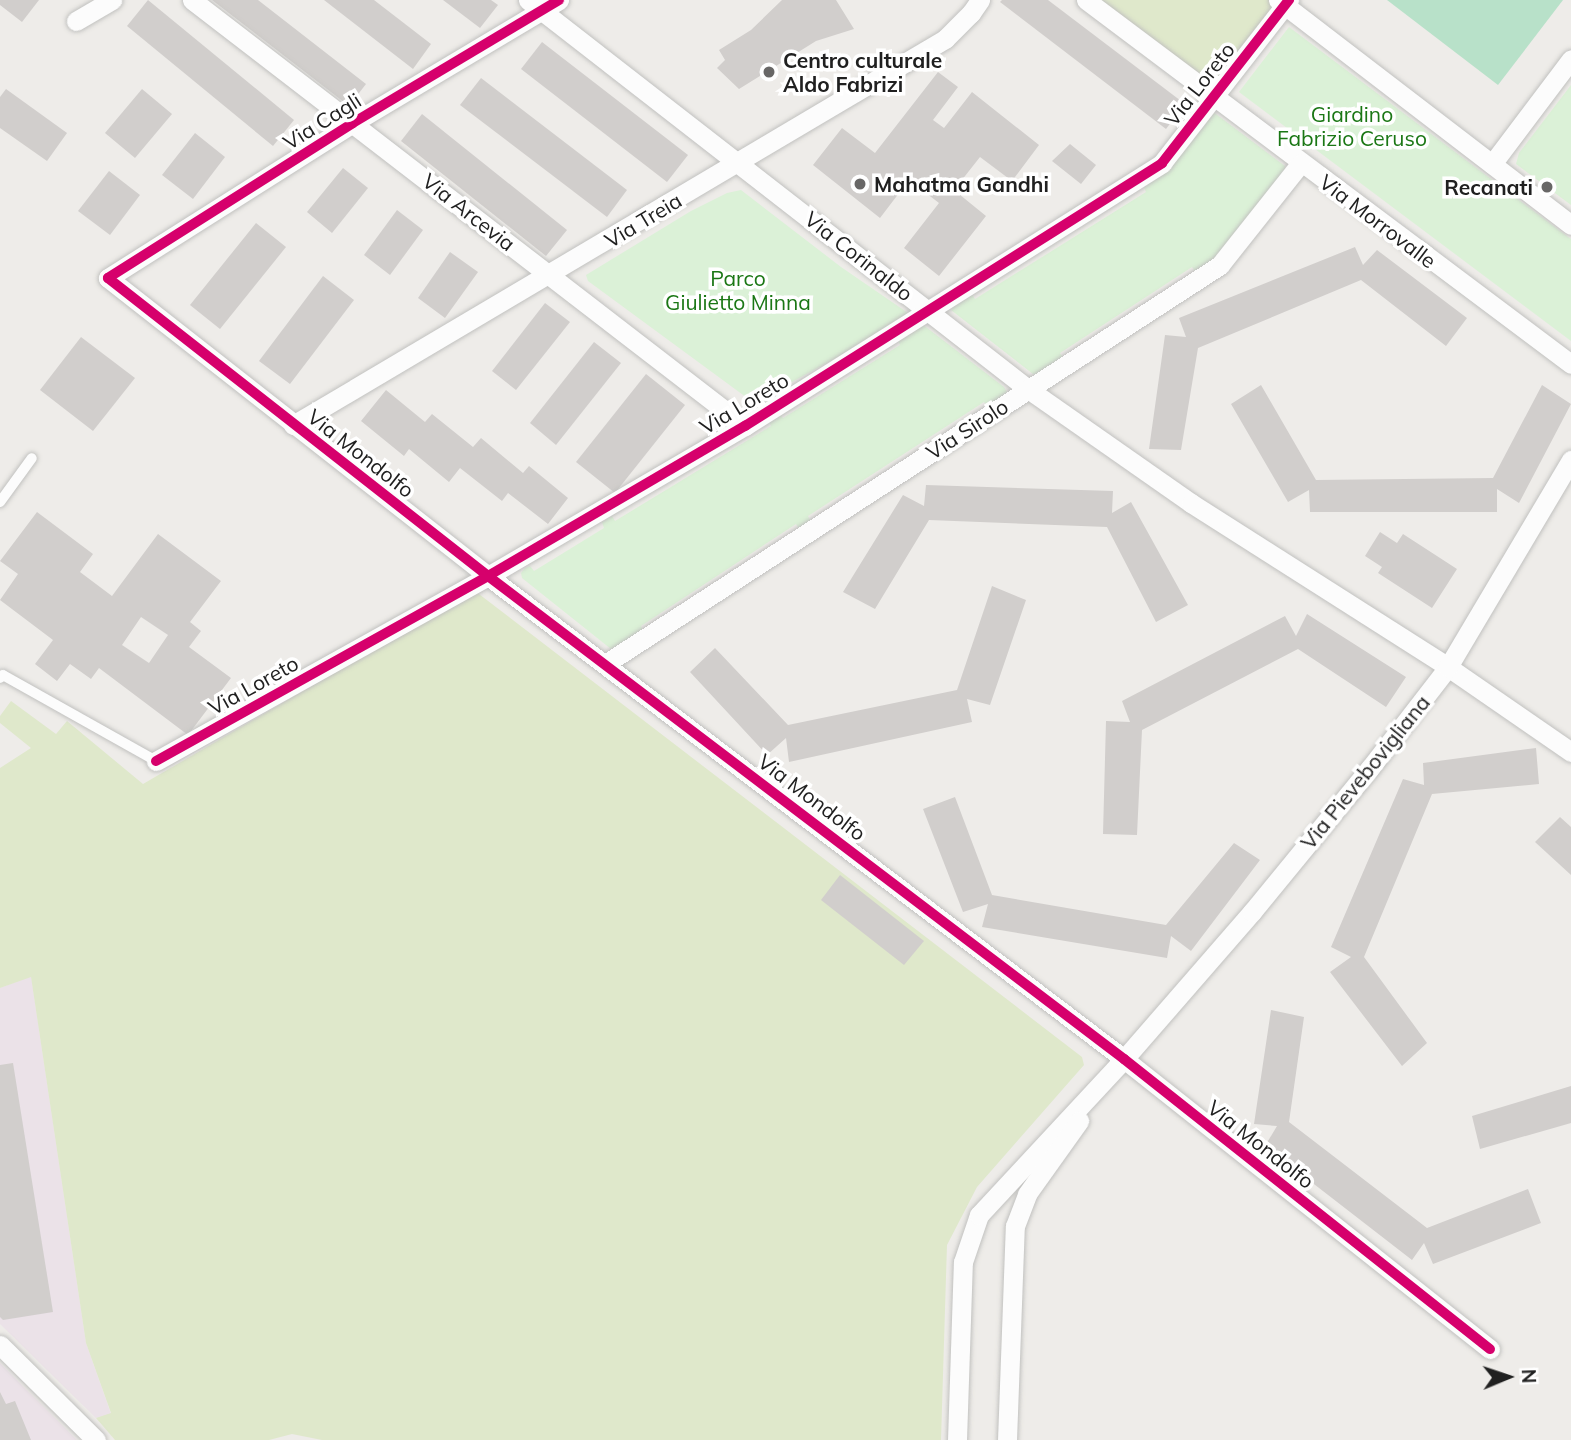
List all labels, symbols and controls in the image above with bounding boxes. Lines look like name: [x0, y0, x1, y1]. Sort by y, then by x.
street label: Via Loreto: [1159, 37, 1239, 131]
place label: Centro culturale Aldo Fabrizi: [783, 47, 942, 97]
marker: Centro culturale Aldo Fabrizi: [761, 64, 777, 80]
street label: Via Cagli: [278, 87, 366, 155]
park label: Giardino Fabrizio Ceruso: [1277, 101, 1427, 151]
street label: Via Arcevia: [418, 168, 520, 256]
street label: Via Morrovalle: [1315, 169, 1441, 273]
place label: Mahatma Gandhi: [874, 171, 1049, 197]
place label: Recanati: [1444, 174, 1533, 200]
marker: Mahatma Gandhi: [852, 176, 868, 192]
marker: Recanati: [1539, 179, 1555, 195]
street label: Via Treia: [600, 187, 686, 253]
street label: Via Corinaldo: [800, 206, 918, 306]
park label: Parco Giulietto Minna: [665, 265, 811, 315]
street label: Via Loreto: [695, 367, 793, 439]
street label: Via Sirolo: [921, 393, 1013, 465]
street label: Via Mondolfo: [303, 404, 419, 502]
street label: Via Loreto: [204, 650, 302, 720]
street label: Via Pievebovigliana: [1295, 690, 1435, 854]
street label: Via Mondolfo: [753, 748, 871, 846]
street label: Via Mondolfo: [1203, 1095, 1319, 1193]
north arrow: [1473, 1342, 1543, 1412]
text: N: [1517, 1369, 1541, 1384]

